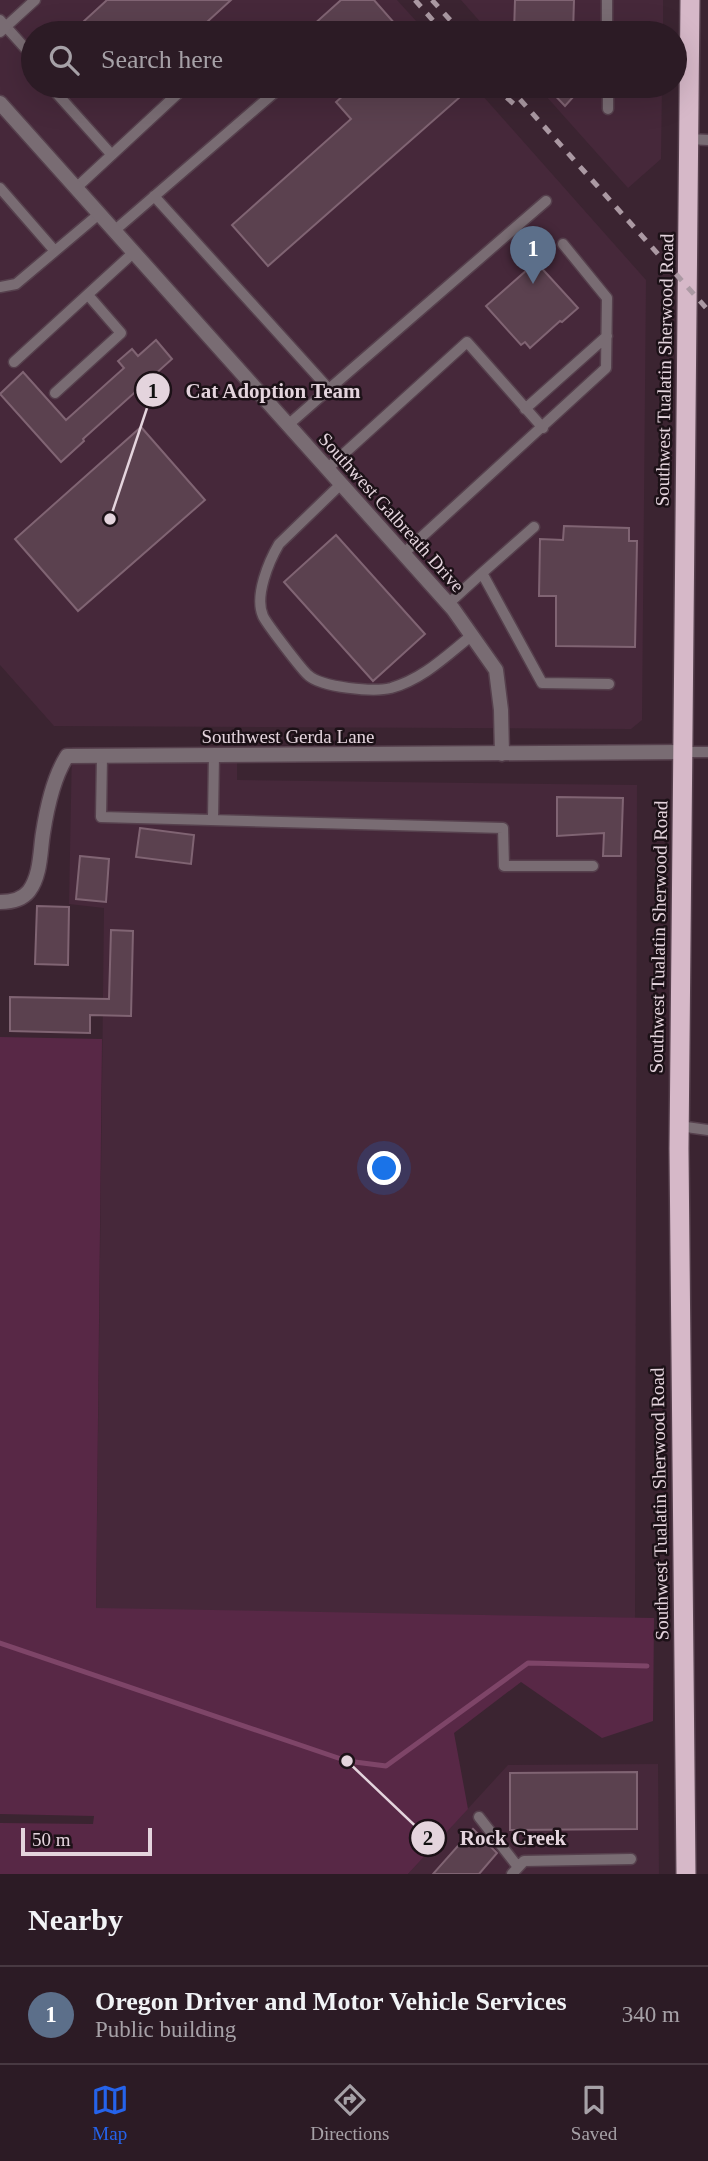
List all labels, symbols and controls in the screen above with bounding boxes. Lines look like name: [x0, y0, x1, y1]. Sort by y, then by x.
search box: [21, 21, 687, 98]
icon: search: [45, 41, 83, 79]
text: Search here: [101, 45, 223, 74]
pin: 1: [510, 226, 556, 284]
street label: Southwest Tualatin Sherwood Road: [652, 233, 677, 507]
callout: Cat Adoption Team: [135, 369, 375, 411]
text: 1: [148, 379, 158, 403]
text: Cat Adoption Team: [185, 379, 361, 403]
street label: Southwest Galbreath Drive: [315, 428, 469, 596]
street label: Southwest Gerda Lane: [201, 726, 375, 747]
street label: Southwest Tualatin Sherwood Road: [646, 800, 671, 1074]
your location: [367, 1151, 401, 1185]
street label: Southwest Tualatin Sherwood Road: [647, 1367, 672, 1641]
callout: Rock Creek: [410, 1817, 580, 1859]
scale bar: [21, 1825, 152, 1857]
text: 2: [423, 1826, 433, 1850]
text: Rock Creek: [460, 1826, 566, 1850]
text: 50 m: [32, 1829, 71, 1850]
text: Nearby: [28, 1903, 123, 1936]
text: Oregon Driver and Motor Vehicle Services: [95, 1987, 567, 2016]
text: 1: [45, 2002, 57, 2027]
text: 340 m: [622, 2002, 680, 2027]
text: Public building: [95, 2017, 236, 2042]
tab: Map: [91, 2081, 129, 2145]
tab: Directions: [310, 2081, 389, 2145]
tab: Saved: [571, 2081, 617, 2145]

